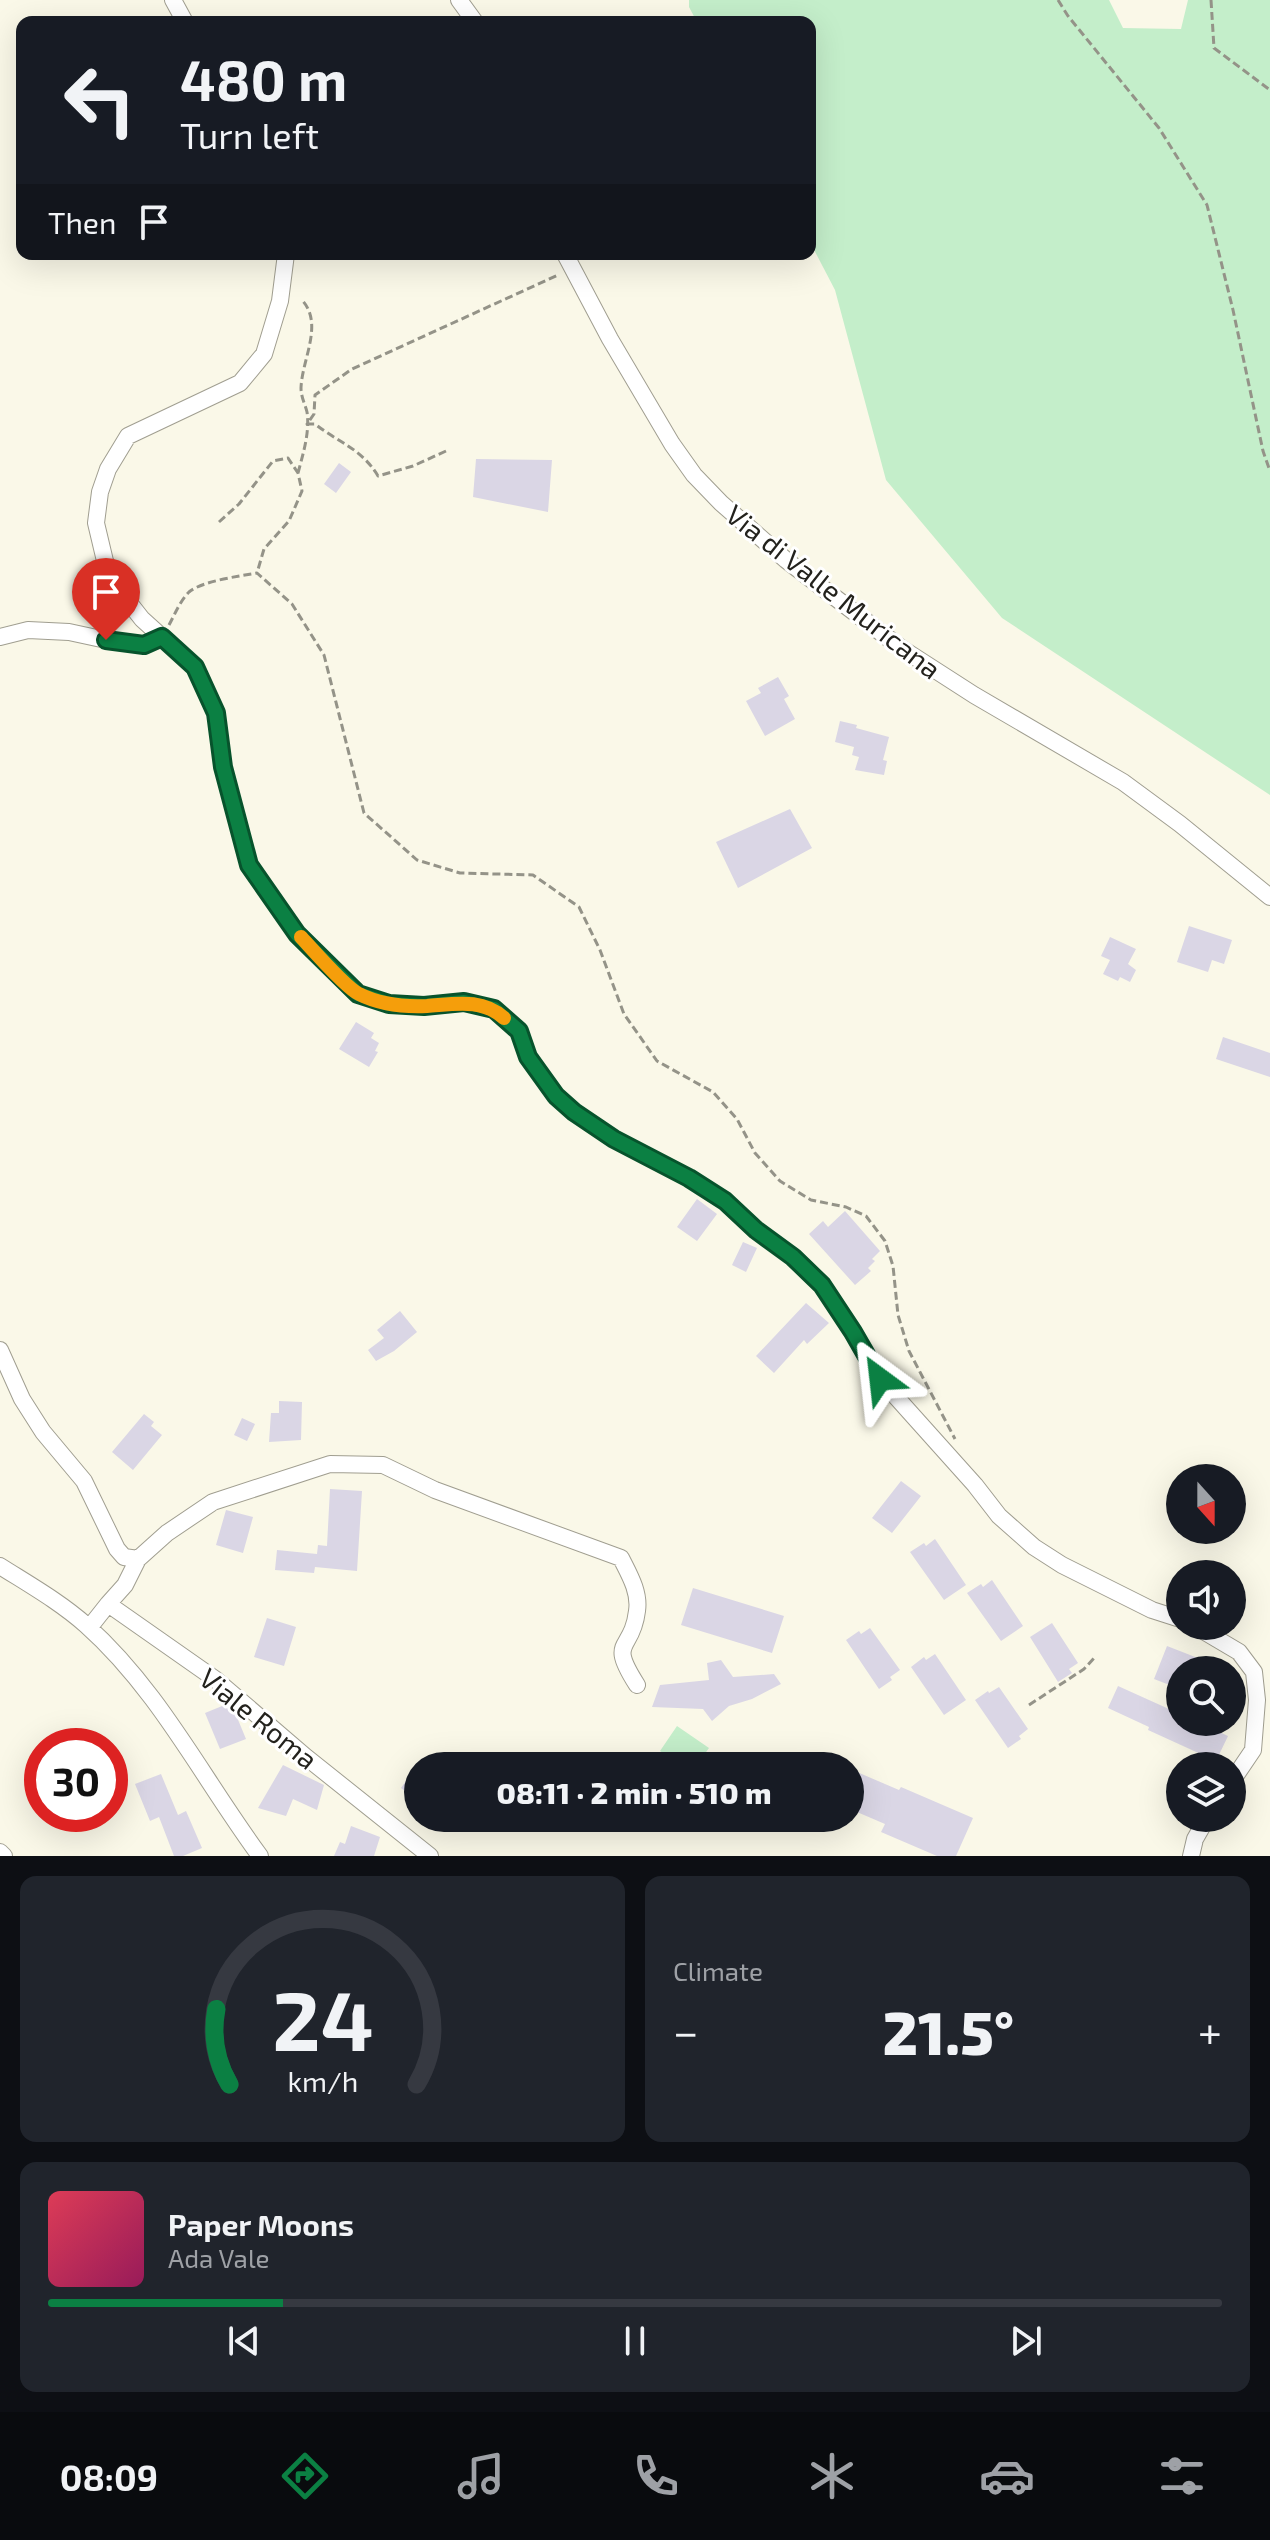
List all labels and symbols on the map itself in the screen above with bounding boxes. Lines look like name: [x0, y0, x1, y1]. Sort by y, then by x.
street label: Via di Valle Muricana: [720, 497, 948, 685]
pin: [72, 558, 140, 640]
position arrow: [838, 1337, 922, 1421]
north arrow: [1166, 1464, 1246, 1544]
street label: Viale Roma: [193, 1660, 325, 1776]
speed limit sign: 30: [24, 1728, 128, 1832]

